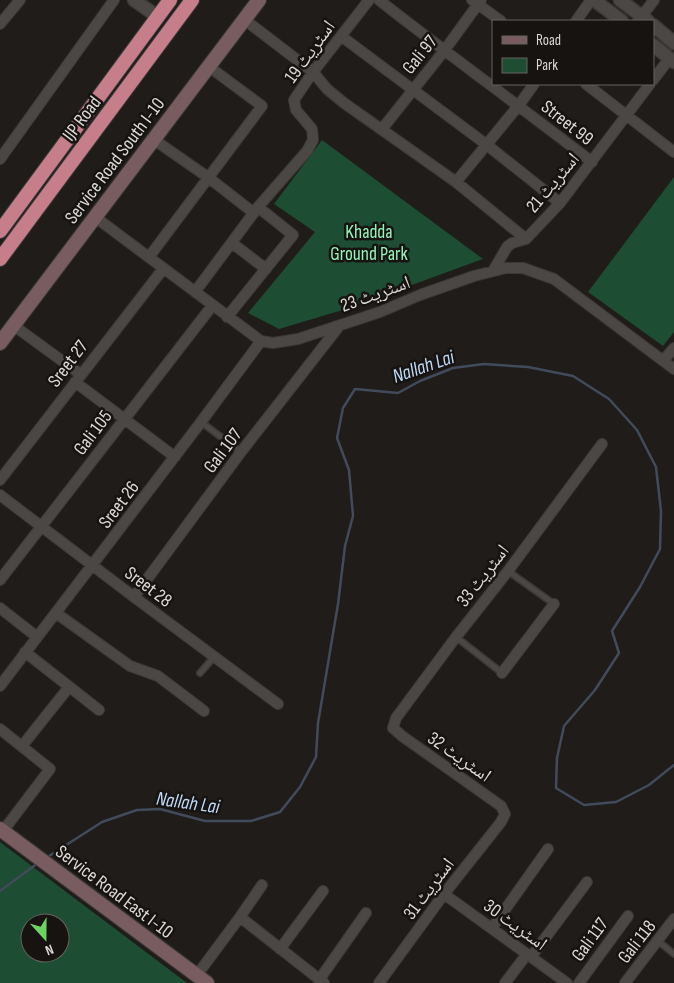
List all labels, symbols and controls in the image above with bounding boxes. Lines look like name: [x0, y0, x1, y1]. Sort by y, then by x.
street label: اسٹریٹ 19: [280, 16, 341, 88]
legend: [492, 20, 654, 85]
street label: Gali 97: [398, 31, 443, 79]
text: Road: [536, 31, 561, 50]
text: Park: [536, 56, 558, 75]
street label: IJP Road: [58, 92, 107, 146]
street label: Service Road South I-10: [60, 93, 170, 229]
street label: Street 99: [536, 96, 598, 151]
street label: اسٹریٹ 21: [521, 148, 585, 218]
park label: Khadda Ground Park: [330, 221, 408, 266]
street label: اسٹریٹ 23: [338, 271, 413, 318]
street label: Sreet 27: [43, 336, 93, 392]
water label: Nallah Lai: [389, 345, 459, 389]
street label: Gali 105: [69, 406, 117, 460]
street label: Gali 107: [199, 424, 248, 478]
street label: Sreet 26: [94, 477, 144, 533]
street label: اسٹریٹ 33: [452, 540, 515, 612]
street label: Sreet 28: [120, 562, 176, 612]
street label: اسٹریٹ 32: [423, 727, 495, 787]
water label: Nallah Lai: [155, 787, 222, 820]
street label: Service Road East I-10: [51, 840, 178, 944]
street label: اسٹریٹ 31: [399, 854, 460, 924]
street label: اسٹریٹ 30: [479, 894, 551, 956]
north arrow: [20, 913, 70, 963]
street label: Gali 117: [567, 913, 614, 966]
street label: Gali 118: [613, 916, 661, 968]
text: N: [43, 940, 56, 959]

